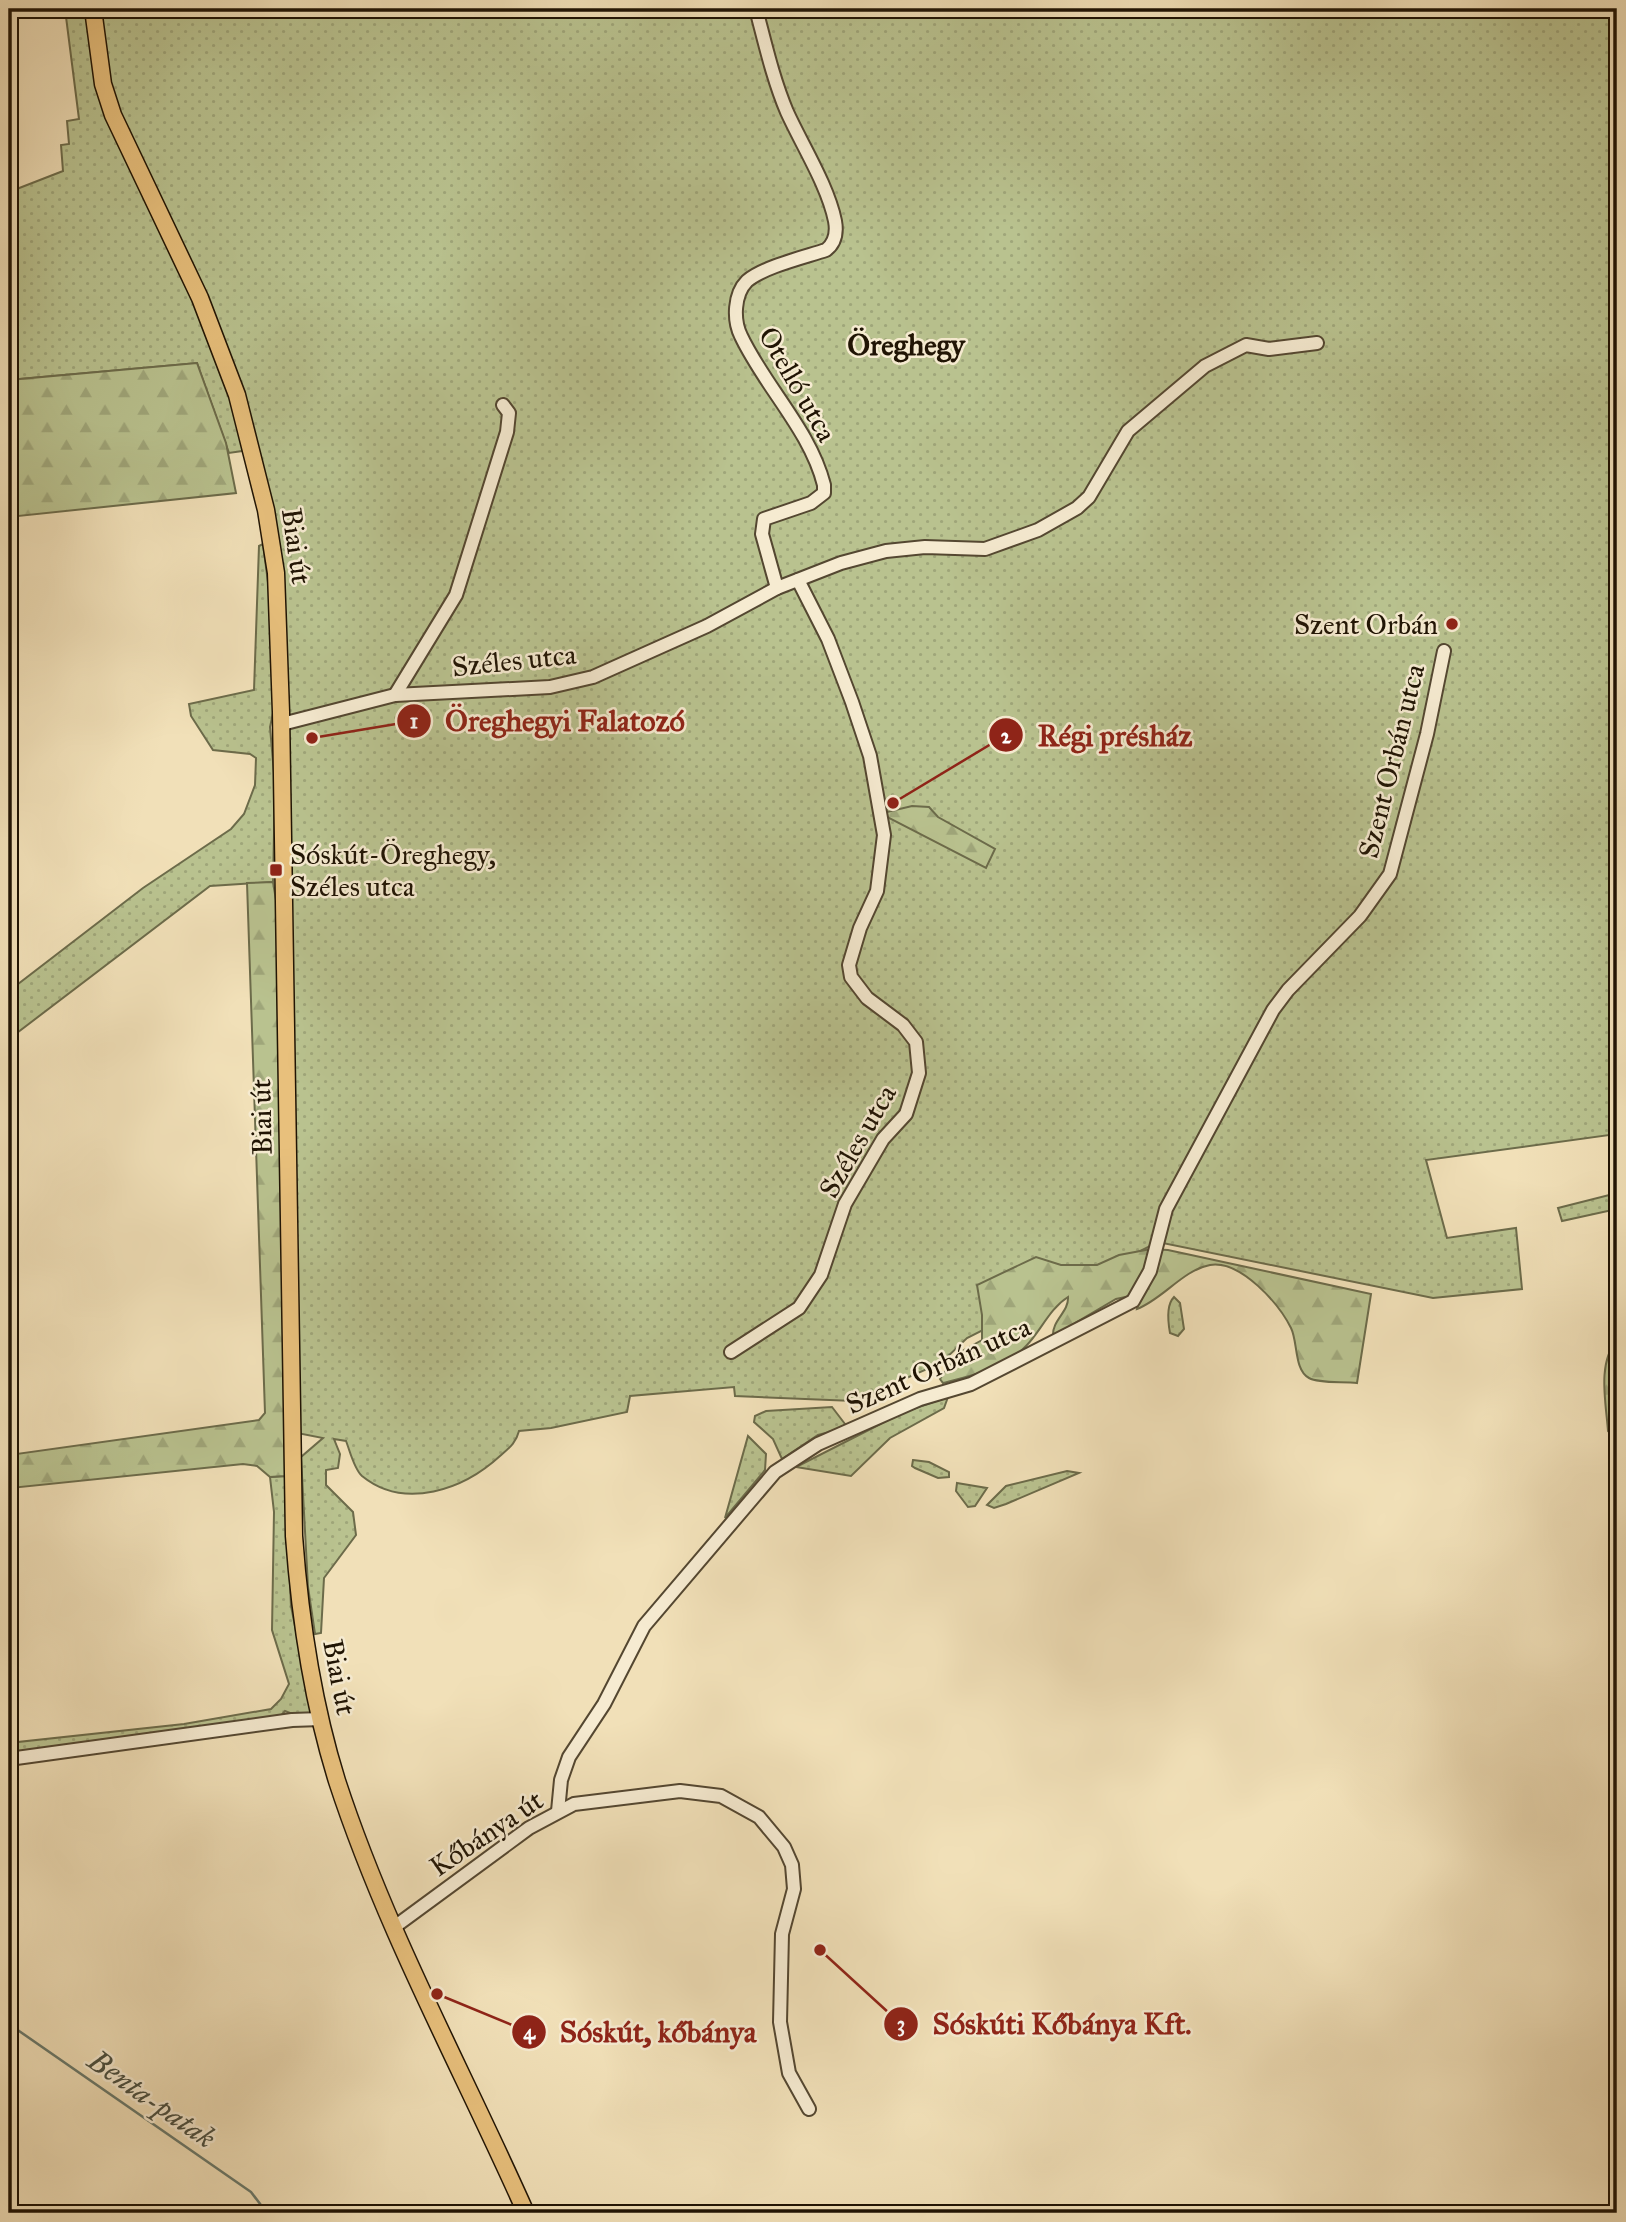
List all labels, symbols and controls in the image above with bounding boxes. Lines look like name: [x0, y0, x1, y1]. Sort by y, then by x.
street label: Otelló utca: [751, 321, 845, 448]
district label: Öreghegy: [847, 327, 966, 363]
street label: Biai út: [274, 506, 319, 586]
place label: Szent Orbán: [1294, 607, 1438, 642]
marker: Szent Orbán: [1444, 616, 1460, 632]
street label: Széles utca: [450, 637, 578, 684]
street label: Szent Orbán utca: [1350, 660, 1433, 862]
callout: Öreghegyi Falatozó: [396, 695, 699, 746]
text: Öreghegyi Falatozó: [445, 703, 685, 739]
text: 1: [410, 708, 418, 734]
callout: Régi présház: [988, 710, 1206, 761]
text: Régi présház: [1038, 718, 1192, 754]
text: 2: [1001, 723, 1012, 749]
place label: Sóskút-Öreghegy, Széles utca: [290, 837, 496, 904]
marker: Sóskút-Öreghegy, Széles utca: [268, 862, 284, 878]
street label: Biai út: [243, 1078, 280, 1156]
street label: Széles utca: [811, 1078, 904, 1204]
street label: Szent Orbán utca: [840, 1309, 1036, 1422]
street label: Biai út: [315, 1636, 364, 1718]
street label: Kőbánya út: [423, 1783, 550, 1884]
callout: Sóskúti Kőbánya Kft.: [883, 1998, 1206, 2049]
callout: Sóskút, kőbánya: [511, 2006, 771, 2057]
text: Sóskúti Kőbánya Kft.: [932, 2006, 1192, 2042]
text: 3: [897, 2011, 905, 2037]
text: Sóskút, kőbánya: [560, 2014, 758, 2050]
text: 4: [523, 2019, 536, 2045]
water label: Benta-patak: [79, 2041, 223, 2157]

